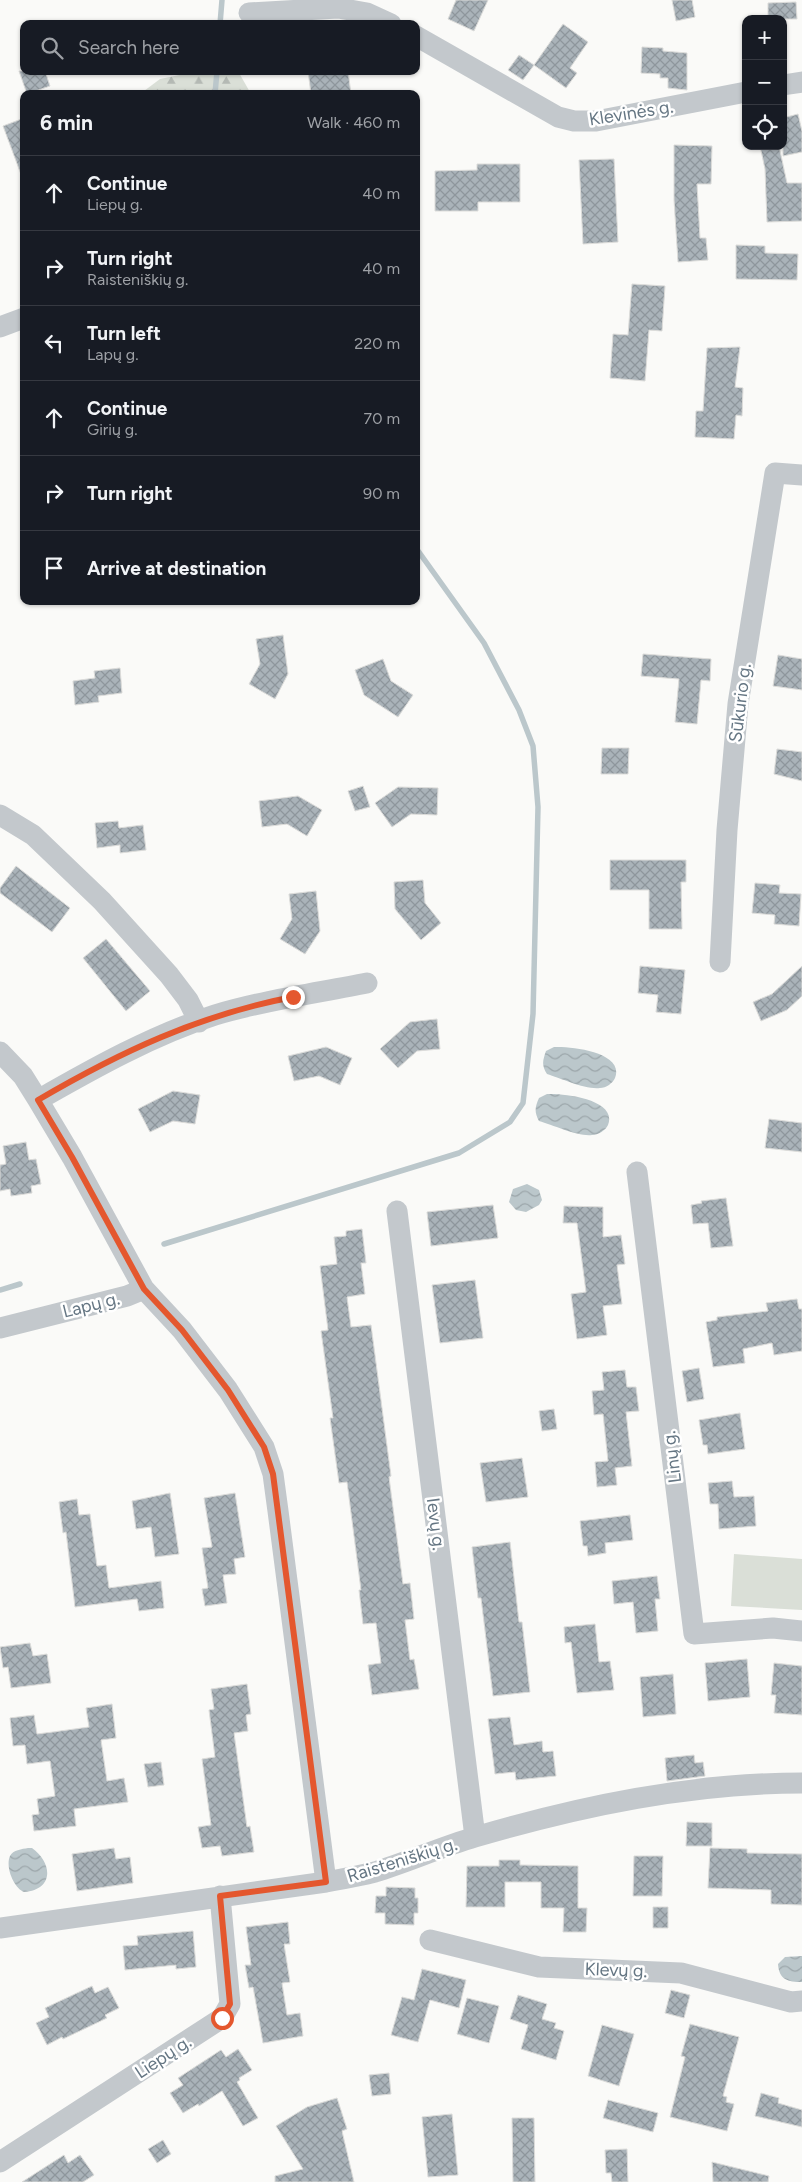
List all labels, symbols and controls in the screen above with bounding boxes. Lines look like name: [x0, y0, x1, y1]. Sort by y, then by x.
map controls: [742, 15, 787, 150]
button: +: [742, 15, 787, 60]
search box: [20, 20, 420, 75]
icon: search: [38, 34, 66, 62]
text: Search here: [78, 36, 180, 59]
button: −: [742, 60, 787, 105]
street label: Klevinės g.: [587, 95, 675, 131]
button: locate: [742, 105, 787, 150]
text: 6 min: [40, 110, 93, 135]
text: Walk · 460 m: [307, 113, 400, 132]
text: Continue: [87, 172, 167, 195]
icon: ahead: [40, 179, 68, 207]
text: 40 m: [362, 184, 400, 203]
text: Liepų g.: [87, 195, 143, 214]
text: Turn right: [87, 247, 173, 270]
icon: right: [40, 254, 68, 282]
text: 40 m: [362, 259, 400, 278]
text: Raisteniškių g.: [87, 270, 188, 289]
text: Turn left: [87, 322, 161, 345]
icon: left: [40, 329, 68, 357]
text: 220 m: [354, 334, 400, 353]
text: Lapų g.: [87, 345, 139, 364]
text: Continue: [87, 397, 167, 420]
icon: ahead: [40, 404, 68, 432]
text: 70 m: [364, 409, 400, 428]
text: Girių g.: [87, 420, 138, 439]
icon: right: [40, 479, 68, 507]
text: Turn right: [87, 482, 173, 505]
text: 90 m: [363, 484, 400, 503]
icon: arrive: [40, 554, 68, 582]
text: Arrive at destination: [87, 557, 266, 580]
street label: Sūkurio g.: [724, 662, 756, 744]
route end: [282, 986, 305, 1009]
street label: Lapų g.: [60, 1287, 122, 1323]
street label: Linų g.: [658, 1430, 686, 1484]
street label: Ievų g.: [422, 1497, 450, 1551]
street label: Raisteniškių g.: [344, 1833, 460, 1887]
street label: Klevų g.: [584, 1958, 648, 1982]
route start: [211, 2007, 234, 2030]
street label: Liepų g.: [131, 2031, 195, 2083]

